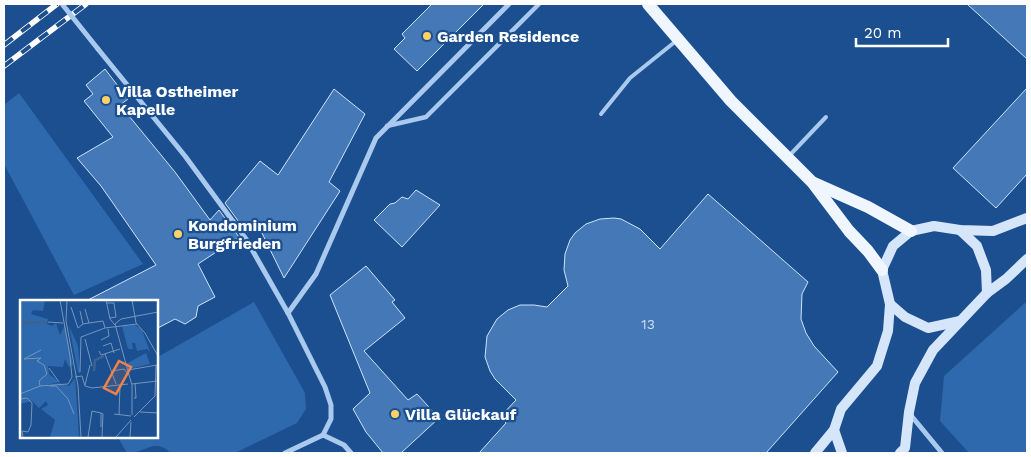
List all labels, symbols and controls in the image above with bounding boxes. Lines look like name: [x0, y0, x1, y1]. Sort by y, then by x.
scale bar: [856, 15, 948, 47]
text: 20 m: [864, 24, 902, 42]
place label: Garden Residence: [437, 27, 579, 46]
marker: Garden Residence: [421, 30, 433, 42]
place label: Villa Ostheimer Kapelle: [116, 82, 239, 119]
marker: Villa Ostheimer Kapelle: [100, 94, 112, 106]
place label: Kondominium Burgfrieden: [188, 216, 297, 253]
marker: Kondominium Burgfrieden: [172, 228, 184, 240]
inset map: [20, 300, 158, 437]
house number: 13: [641, 316, 655, 332]
place label: Villa Glückauf: [405, 405, 517, 424]
marker: Villa Glückauf: [389, 408, 401, 420]

